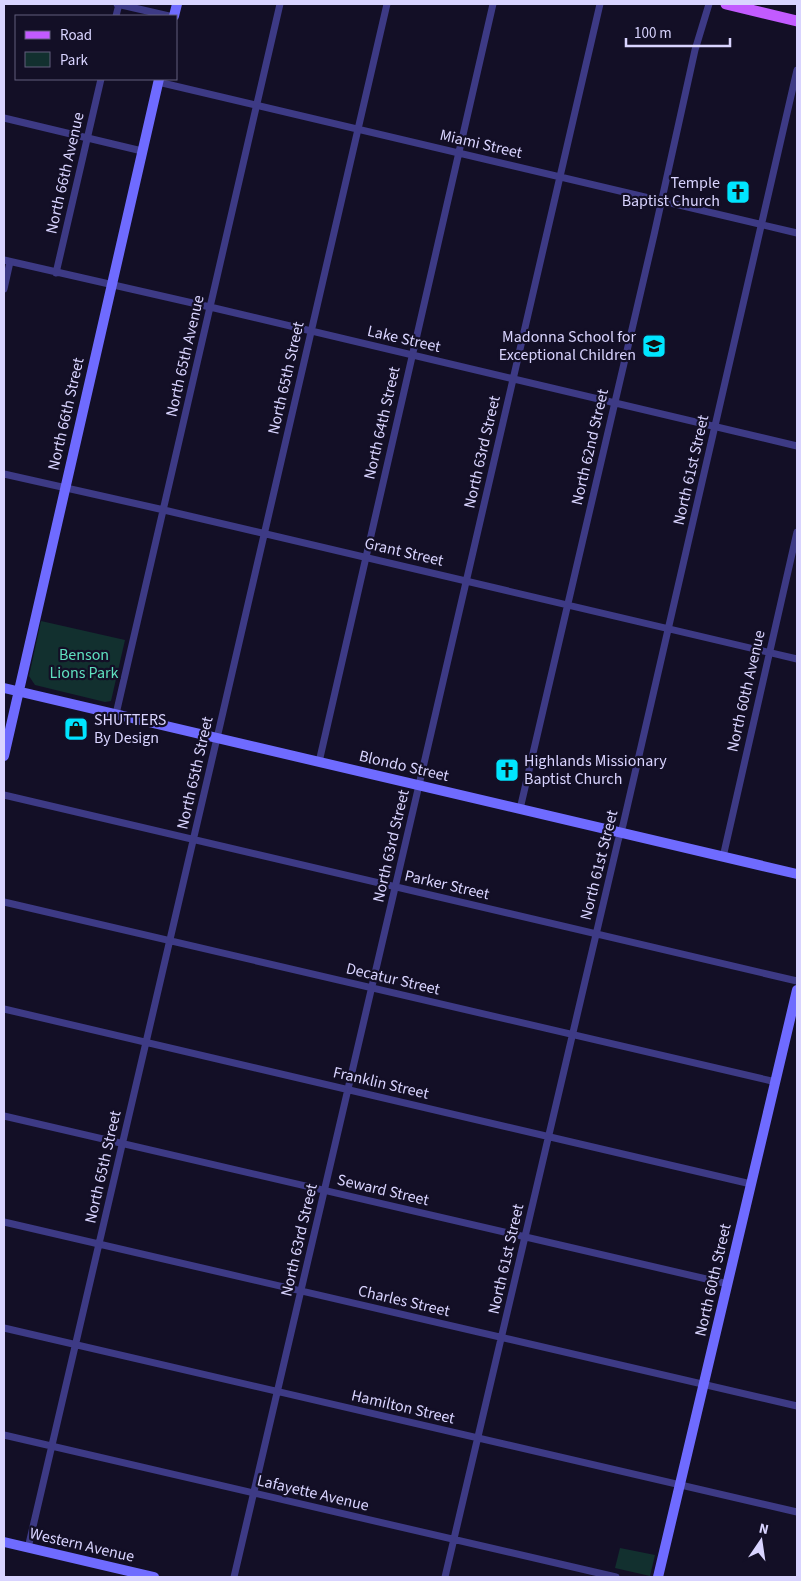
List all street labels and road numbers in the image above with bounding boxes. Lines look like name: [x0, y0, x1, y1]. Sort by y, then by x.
street label: North 66th Avenue: [40, 110, 90, 236]
street label: Miami Street: [438, 124, 525, 164]
street label: North 65th Avenue: [160, 293, 210, 419]
street label: North 65th Street: [262, 319, 310, 437]
street label: Lake Street: [365, 320, 443, 358]
street label: North 66th Street: [42, 355, 90, 473]
street label: North 64th Street: [358, 364, 406, 482]
street label: North 62nd Street: [566, 386, 614, 507]
street label: North 63rd Street: [458, 393, 506, 511]
street label: North 61st Street: [668, 412, 715, 527]
street label: Grant Street: [362, 532, 446, 572]
street label: North 60th Avenue: [721, 628, 771, 754]
street label: North 65th Street: [171, 714, 219, 832]
street label: Blondo Street: [357, 745, 452, 787]
street label: North 63rd Street: [367, 787, 415, 905]
street label: North 61st Street: [575, 807, 623, 922]
street label: Parker Street: [402, 865, 492, 906]
street label: Decatur Street: [344, 958, 443, 1001]
street label: Franklin Street: [331, 1061, 432, 1105]
street label: North 65th Street: [79, 1108, 127, 1226]
street label: Seward Street: [335, 1169, 432, 1211]
street label: North 63rd Street: [275, 1181, 323, 1299]
street label: North 61st Street: [483, 1201, 530, 1316]
street label: North 60th Street: [689, 1221, 737, 1339]
street label: Charles Street: [356, 1280, 453, 1322]
street label: Hamilton Street: [349, 1384, 458, 1430]
street label: Lafayette Avenue: [255, 1469, 371, 1517]
street label: Western Avenue: [27, 1522, 137, 1568]

